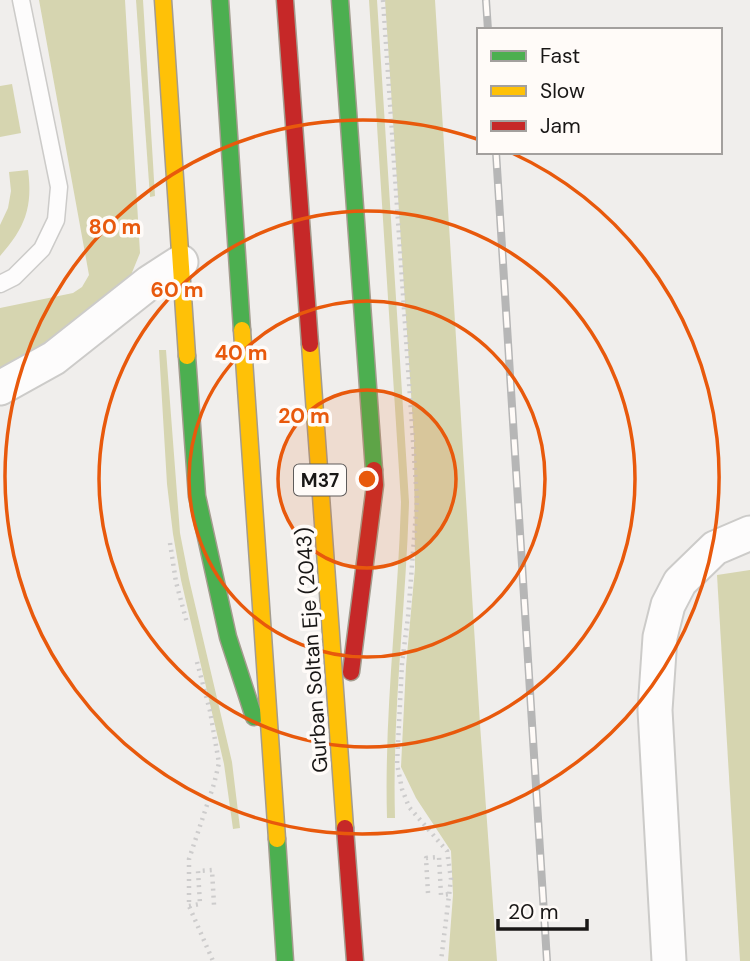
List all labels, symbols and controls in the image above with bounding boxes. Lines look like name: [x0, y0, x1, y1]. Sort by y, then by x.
legend: [477, 28, 722, 154]
text: Fast: [540, 42, 580, 70]
text: Slow: [540, 77, 585, 105]
text: Jam: [540, 112, 581, 140]
text: 80 m: [89, 213, 141, 241]
text: 60 m: [151, 276, 203, 304]
text: 40 m: [214, 339, 268, 367]
text: 20 m: [278, 402, 330, 430]
road number: M37: [294, 464, 346, 495]
centre of rings: [355, 467, 379, 491]
street label: Gurban Soltan Eje (2043): [289, 526, 335, 774]
scale bar: [498, 888, 587, 932]
text: 20 m: [508, 898, 559, 926]

